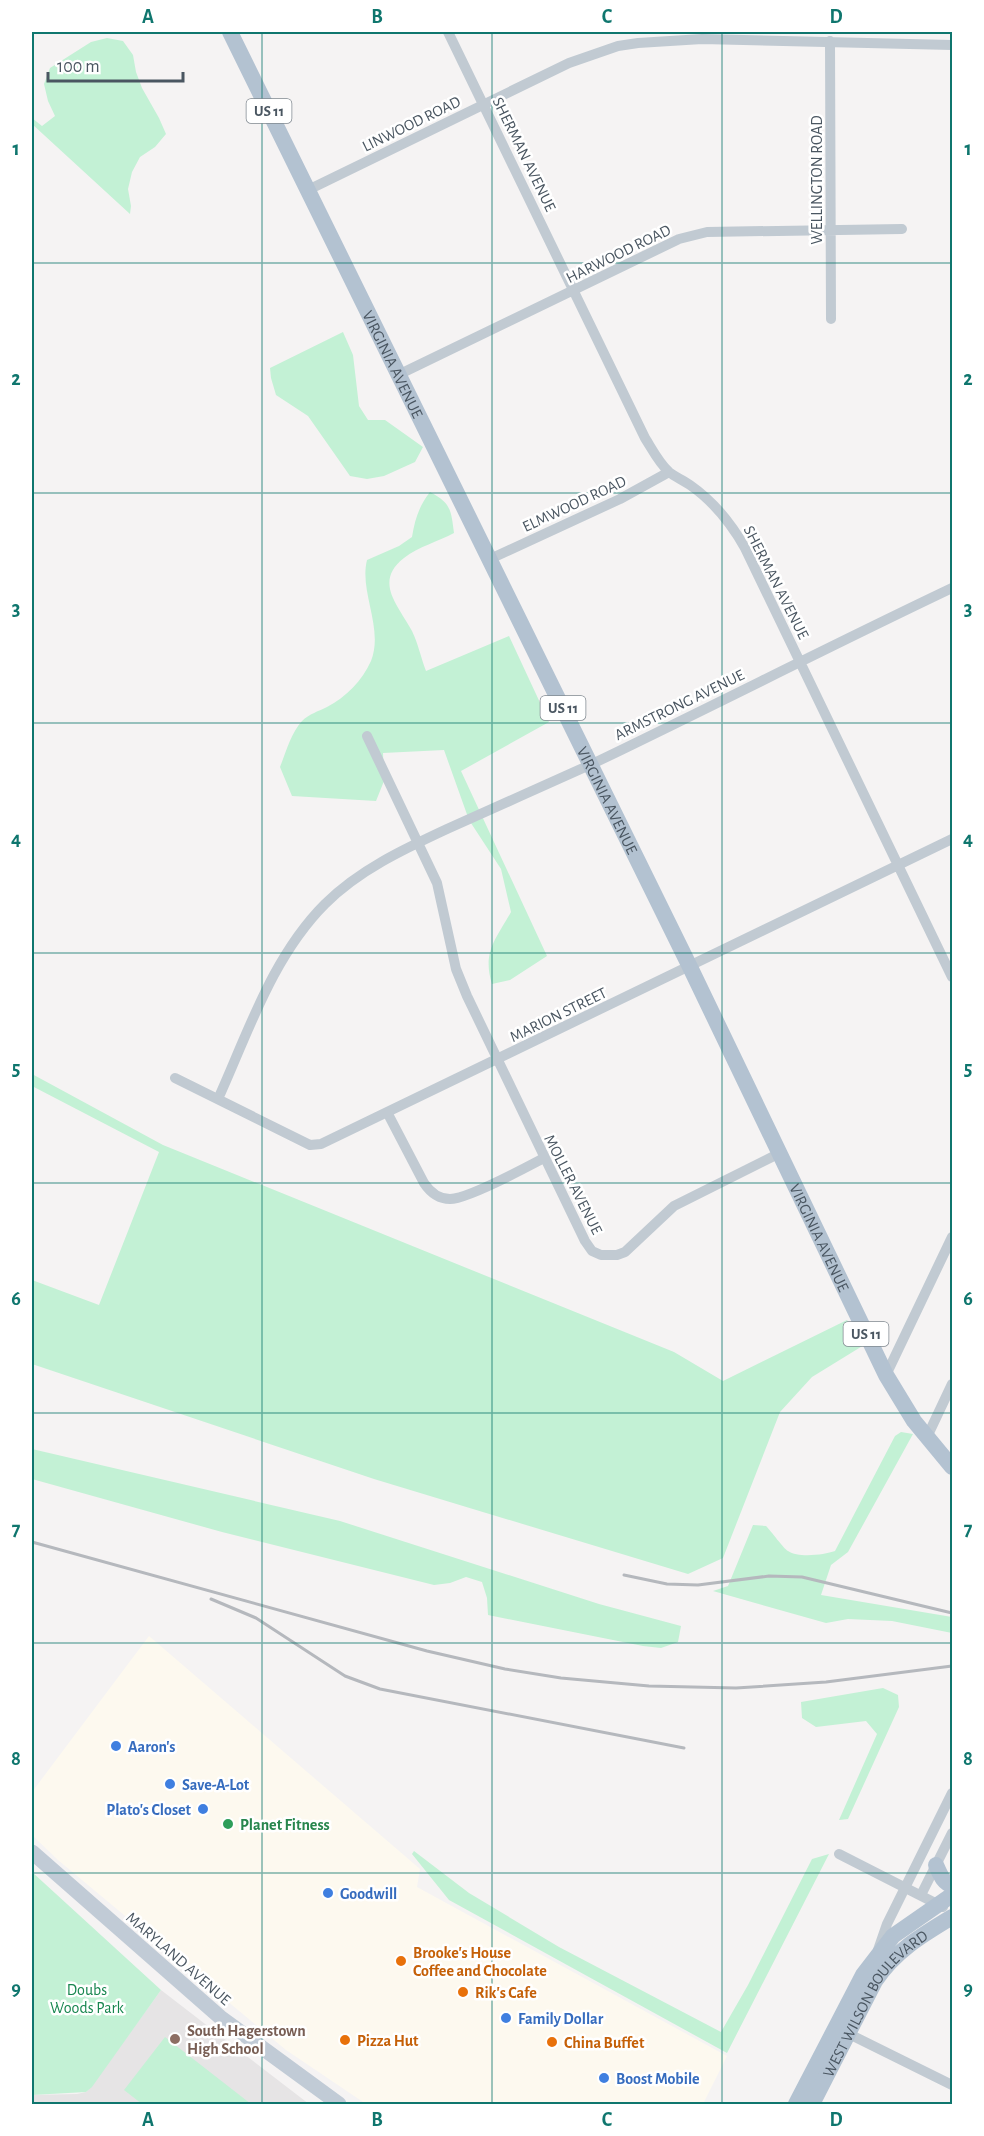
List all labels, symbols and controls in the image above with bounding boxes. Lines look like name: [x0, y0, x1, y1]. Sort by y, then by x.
text: A: [142, 7, 154, 27]
text: B: [371, 7, 383, 27]
text: C: [602, 7, 613, 27]
text: D: [829, 7, 843, 27]
scale bar: [48, 45, 183, 83]
text: 100 m: [57, 58, 100, 76]
street label: LINWOOD ROAD: [360, 93, 463, 155]
street label: SHERMAN AVENUE: [490, 95, 559, 214]
road number: US 11: [246, 99, 292, 123]
street label: WELLINGTON ROAD: [809, 115, 825, 245]
text: 1: [12, 139, 20, 159]
text: 1: [964, 139, 972, 159]
street label: HARWOOD ROAD: [564, 222, 673, 286]
street label: VIRGINIA AVENUE: [359, 308, 426, 421]
text: 2: [11, 369, 21, 389]
text: 2: [963, 369, 973, 389]
street label: ELMWOOD ROAD: [520, 473, 629, 535]
street label: SHERMAN AVENUE: [741, 523, 812, 642]
text: 3: [12, 599, 20, 619]
text: 3: [964, 599, 972, 619]
street label: ARMSTRONG AVENUE: [612, 666, 747, 743]
road number: US 11: [540, 696, 586, 720]
street label: VIRGINIA AVENUE: [574, 744, 640, 857]
text: 4: [11, 829, 21, 849]
text: 4: [963, 829, 973, 849]
street label: MARION STREET: [507, 984, 610, 1045]
text: 5: [12, 1059, 20, 1079]
text: 5: [964, 1059, 972, 1079]
street label: MOLLER AVENUE: [541, 1132, 605, 1237]
street label: VIRGINIA AVENUE: [786, 1181, 852, 1294]
text: 6: [11, 1289, 21, 1309]
text: 6: [963, 1289, 973, 1309]
road number: US 11: [844, 1322, 888, 1346]
text: 7: [12, 1519, 21, 1539]
text: 7: [964, 1519, 973, 1539]
marker: Aaron's: [109, 1739, 123, 1753]
place label: Aaron's: [128, 1739, 176, 1755]
text: 8: [11, 1749, 21, 1769]
text: 8: [963, 1749, 973, 1769]
marker: Save-A-Lot: [163, 1777, 177, 1791]
place label: Save-A-Lot: [182, 1777, 250, 1793]
place label: Plato's Closet: [106, 1802, 192, 1818]
marker: Plato's Closet: [196, 1802, 210, 1816]
marker: Planet Fitness: [221, 1817, 235, 1831]
place label: Planet Fitness: [240, 1817, 330, 1833]
marker: Goodwill: [321, 1886, 335, 1900]
place label: Goodwill: [340, 1886, 397, 1902]
street label: MARYLAND AVENUE: [123, 1909, 234, 2009]
street label: WEST WILSON BOULEVARD: [820, 1927, 931, 2080]
place label: Brooke's House Coffee and Chocolate: [413, 1945, 547, 1979]
marker: Brooke's House Coffee and Chocolate: [394, 1954, 408, 1968]
text: 9: [11, 1979, 21, 1999]
text: 9: [963, 1979, 973, 1999]
park label: Doubs Woods Park: [50, 1982, 125, 2016]
marker: Rik's Cafe: [456, 1985, 470, 1999]
place label: Rik's Cafe: [475, 1985, 537, 2001]
marker: Family Dollar: [499, 2011, 513, 2025]
place label: Family Dollar: [518, 2011, 604, 2028]
place label: South Hagerstown High School: [187, 2023, 306, 2057]
marker: South Hagerstown High School: [168, 2032, 182, 2046]
marker: Pizza Hut: [338, 2033, 352, 2047]
place label: Pizza Hut: [357, 2033, 419, 2049]
marker: China Buffet: [545, 2035, 559, 2049]
place label: China Buffet: [564, 2035, 645, 2051]
marker: Boost Mobile: [597, 2071, 611, 2085]
place label: Boost Mobile: [616, 2071, 700, 2087]
text: A: [142, 2110, 154, 2130]
text: B: [371, 2110, 383, 2130]
text: C: [602, 2110, 613, 2130]
text: D: [829, 2110, 843, 2130]

